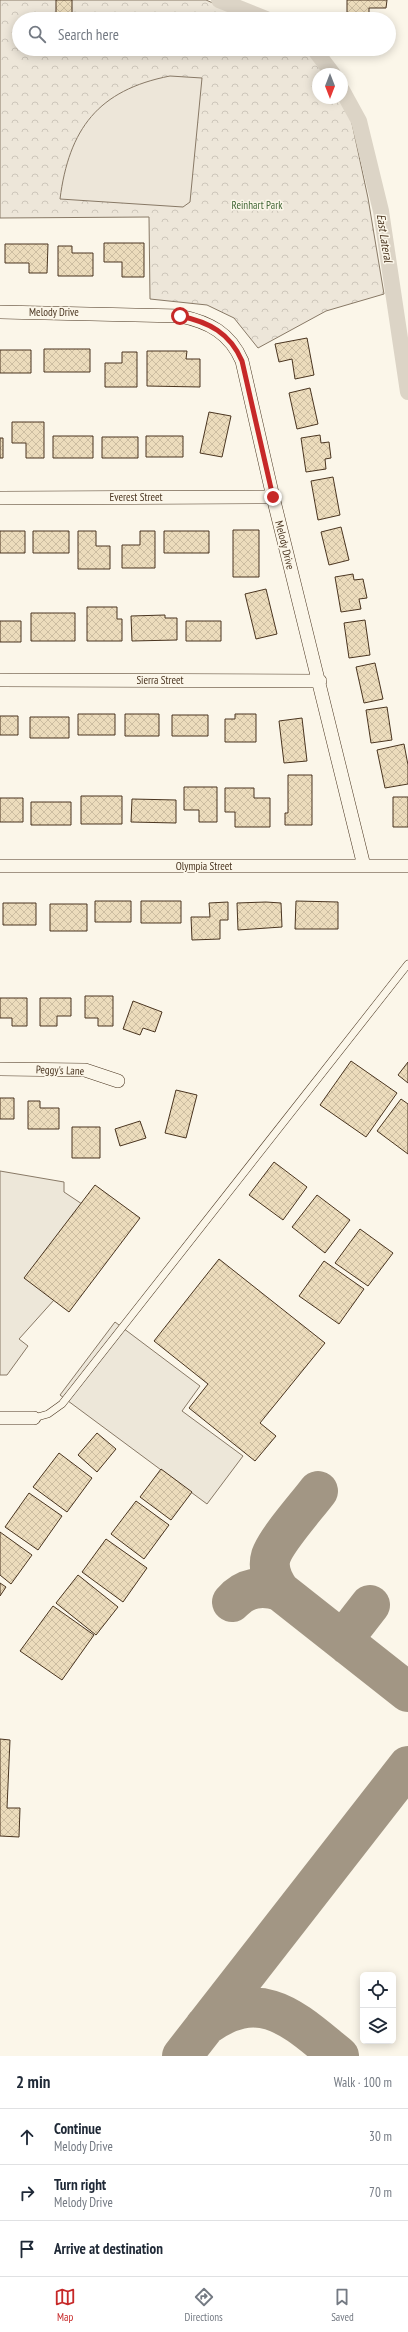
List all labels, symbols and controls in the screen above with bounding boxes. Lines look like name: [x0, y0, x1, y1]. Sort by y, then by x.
search box: [12, 12, 396, 56]
icon: search: [26, 23, 48, 45]
text: Search here: [58, 25, 119, 44]
north arrow: [312, 68, 348, 104]
park label: Reinhart Park: [232, 198, 283, 212]
water label: East Lateral: [374, 213, 396, 264]
street label: Melody Drive: [29, 305, 79, 319]
route start: [171, 307, 189, 325]
route end: [264, 488, 282, 506]
street label: Everest Street: [110, 490, 162, 504]
street label: Melody Drive: [272, 519, 298, 571]
street label: Sierra Street: [136, 673, 184, 687]
street label: Olympia Street: [176, 859, 232, 873]
street label: Peggy's Lane: [36, 1062, 85, 1078]
map controls: [360, 1972, 396, 2044]
button: locate: [360, 1972, 396, 2008]
button: layers: [360, 2008, 396, 2044]
text: 2 min: [16, 2071, 50, 2093]
text: Walk · 100 m: [334, 2074, 392, 2091]
text: Continue: [54, 2119, 101, 2138]
icon: ahead: [16, 2126, 38, 2148]
text: 30 m: [369, 2128, 392, 2145]
text: Melody Drive: [54, 2138, 113, 2155]
text: Turn right: [54, 2175, 106, 2194]
icon: right: [16, 2182, 38, 2204]
text: 70 m: [369, 2184, 392, 2201]
text: Melody Drive: [54, 2194, 113, 2211]
icon: arrive: [16, 2238, 38, 2260]
text: Arrive at destination: [54, 2239, 163, 2258]
tab: Map: [54, 2286, 76, 2324]
tab: Directions: [185, 2286, 223, 2324]
tab: Saved: [331, 2286, 354, 2324]

